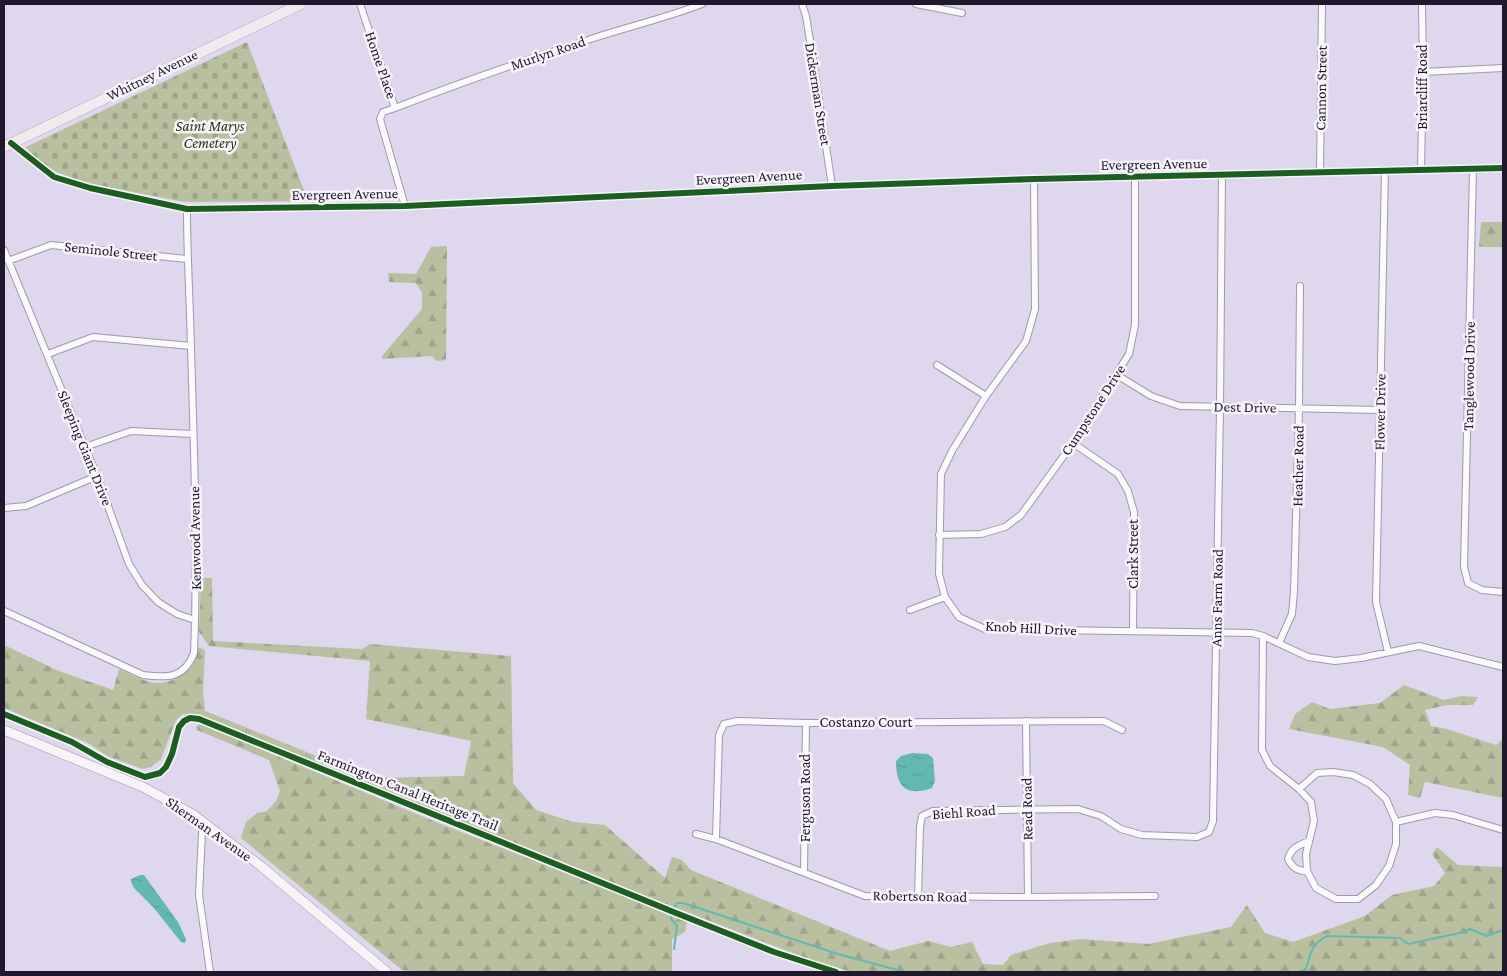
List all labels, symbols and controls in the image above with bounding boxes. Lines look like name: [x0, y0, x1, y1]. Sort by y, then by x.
street label: Home Place: [362, 29, 400, 101]
street label: Murlyn Road: [509, 33, 588, 74]
street label: Dickerman Street: [802, 41, 834, 148]
street label: Cannon Street: [1312, 44, 1330, 131]
street label: Briarcliff Road: [1414, 44, 1430, 130]
street label: Whitney Avenue: [104, 46, 201, 105]
park label: Saint Marys Cemetery: [176, 118, 245, 152]
street label: Evergreen Avenue: [1100, 155, 1208, 174]
street label: Evergreen Avenue: [695, 166, 803, 189]
street label: Evergreen Avenue: [291, 185, 399, 204]
street label: Seminole Street: [64, 238, 159, 264]
street label: Tanglewood Drive: [1460, 321, 1479, 431]
street label: Cumpstone Drive: [1058, 361, 1129, 459]
street label: Flower Drive: [1371, 373, 1389, 451]
street label: Sleeping Giant Drive: [54, 388, 116, 509]
street label: Dest Drive: [1213, 398, 1277, 416]
street label: Heather Road: [1289, 425, 1307, 507]
street label: Kenwood Avenue: [186, 486, 204, 590]
street label: Clark Street: [1125, 518, 1141, 589]
street label: Anns Farm Road: [1208, 549, 1226, 647]
street label: Knob Hill Drive: [985, 618, 1078, 638]
street label: Costanzo Court: [819, 714, 914, 730]
street label: Farmington Canal Heritage Trail: [315, 746, 501, 835]
street label: Ferguson Road: [797, 754, 814, 842]
street label: Read Road: [1018, 777, 1036, 841]
street label: Sherman Avenue: [163, 793, 255, 865]
street label: Biehl Road: [932, 802, 997, 822]
street label: Robertson Road: [873, 887, 968, 905]

